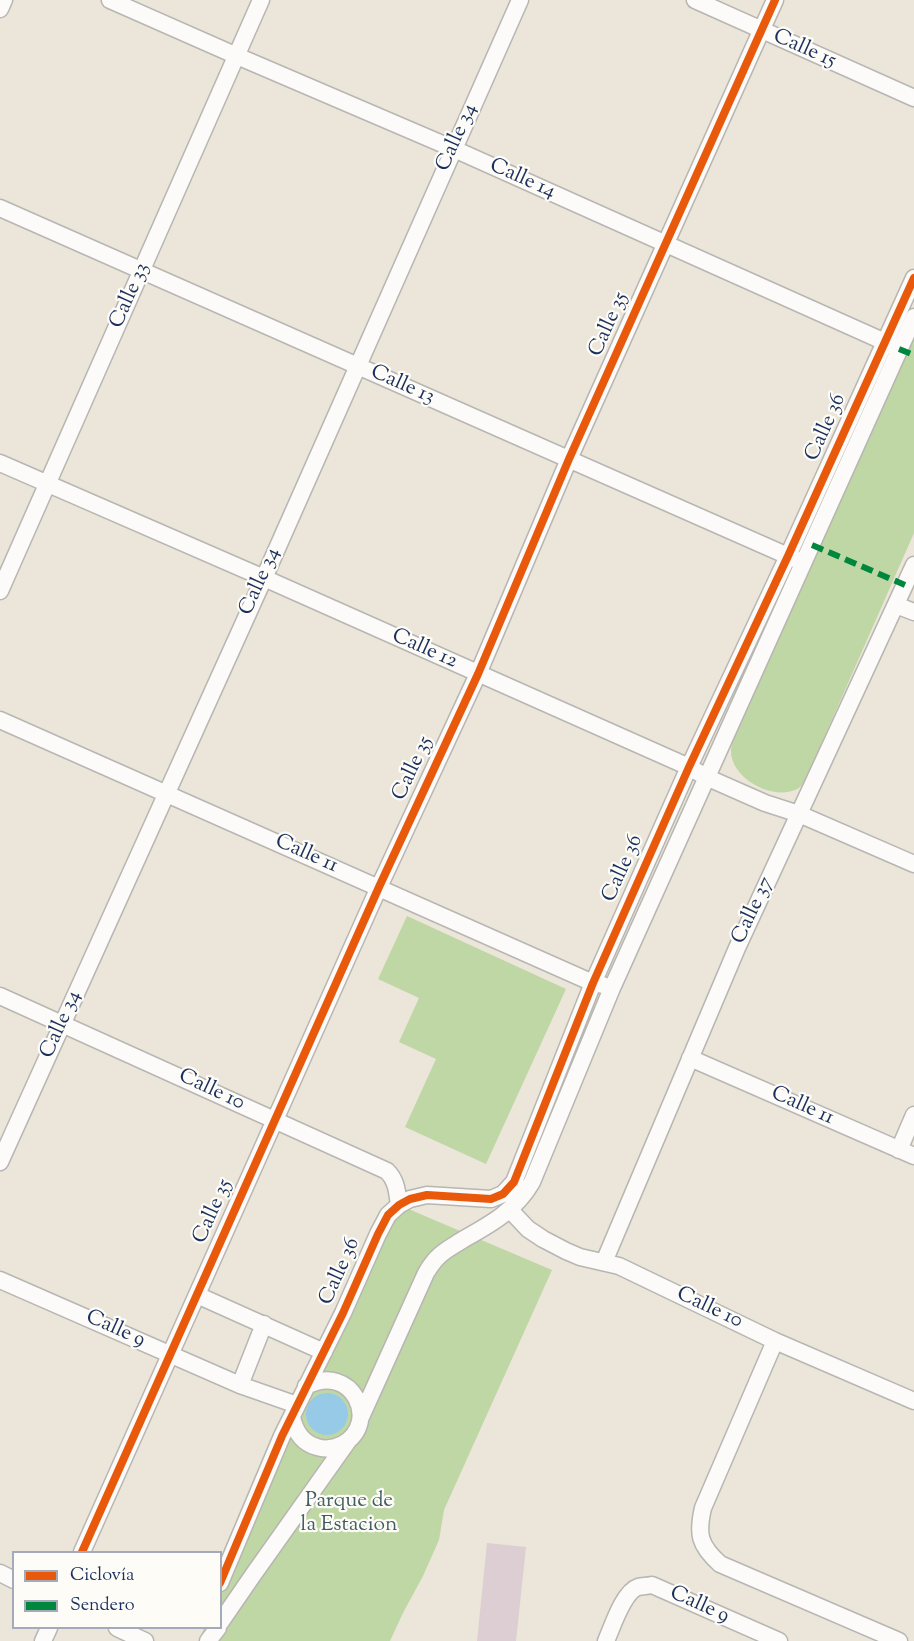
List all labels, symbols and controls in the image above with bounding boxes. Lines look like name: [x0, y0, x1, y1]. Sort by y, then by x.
street label: Calle 15: [769, 25, 839, 75]
street label: Calle 34: [432, 100, 484, 176]
street label: Calle 14: [485, 154, 559, 206]
street label: Calle 33: [105, 259, 157, 333]
street label: Calle 35: [585, 289, 635, 361]
street label: Calle 13: [366, 361, 438, 411]
street label: Calle 36: [801, 391, 853, 465]
street label: Calle 34: [235, 544, 287, 620]
street label: Calle 12: [387, 624, 461, 676]
street label: Calle 35: [388, 733, 440, 805]
street label: Calle 11: [271, 830, 341, 880]
street label: Calle 36: [598, 832, 650, 906]
street label: Calle 37: [728, 873, 780, 949]
street label: Calle 34: [36, 987, 88, 1063]
street label: Calle 10: [174, 1065, 248, 1117]
street label: Calle 11: [767, 1082, 837, 1132]
street label: Calle 35: [189, 1176, 239, 1248]
street label: Calle 36: [315, 1235, 367, 1309]
street label: Calle 10: [672, 1283, 746, 1335]
street label: Calle 9: [81, 1306, 149, 1354]
park label: Parque de la Estacion: [301, 1489, 397, 1539]
legend: [12, 1551, 222, 1629]
text: Ciclovía: [70, 1563, 134, 1589]
street label: Calle 9: [665, 1582, 733, 1630]
text: Sendero: [70, 1593, 135, 1619]

